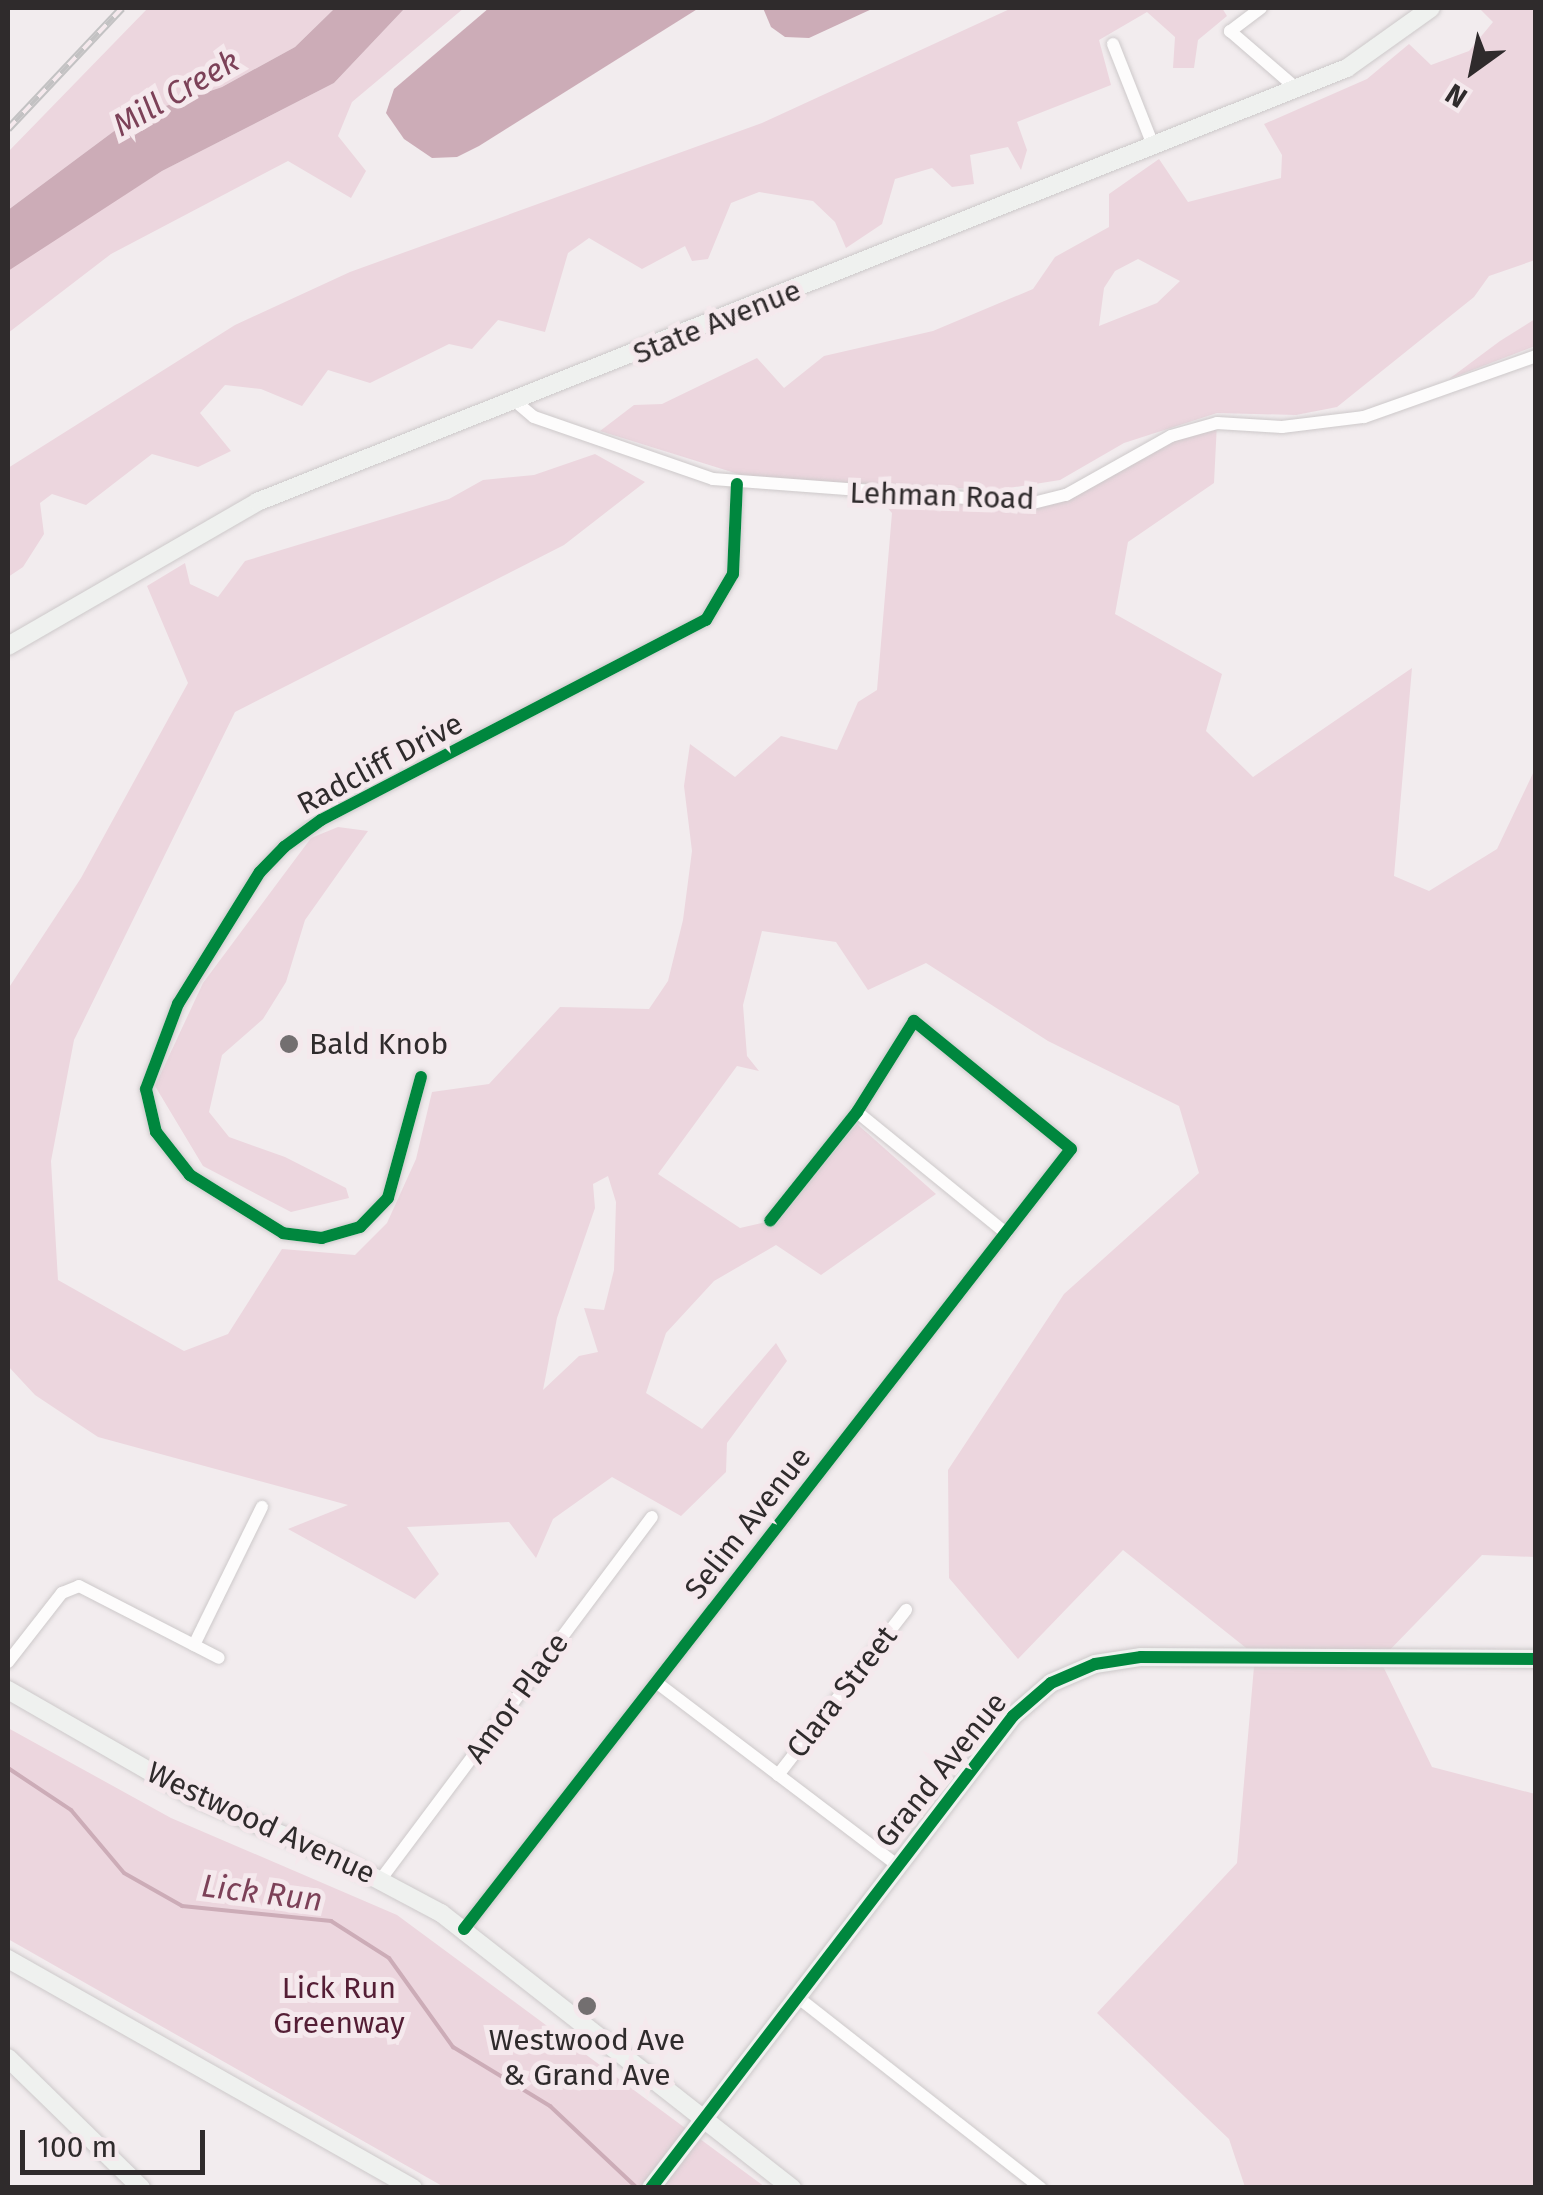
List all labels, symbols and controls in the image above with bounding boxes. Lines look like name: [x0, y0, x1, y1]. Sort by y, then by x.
north arrow: [1423, 20, 1523, 120]
water label: Mill Creek: [106, 42, 246, 144]
text: N: [1440, 77, 1473, 114]
street label: State Avenue: [628, 272, 806, 372]
street label: Lehman Road: [849, 475, 1035, 517]
street label: Radcliff Drive: [291, 705, 469, 823]
place label: Bald Knob: [309, 1026, 448, 1062]
marker: Bald Knob: [278, 1033, 300, 1055]
street label: Selim Avenue: [677, 1440, 819, 1606]
street label: Clara Street: [779, 1619, 905, 1765]
street label: Amor Place: [458, 1626, 576, 1770]
street label: Grand Avenue: [868, 1685, 1014, 1855]
street label: Westwood Avenue: [141, 1754, 381, 1892]
water label: Lick Run: [199, 1867, 325, 1919]
park label: Lick Run Greenway: [273, 1970, 405, 2040]
marker: Westwood Ave & Grand Ave: [576, 1995, 598, 2017]
place label: Westwood Ave & Grand Ave: [489, 2022, 685, 2092]
scale bar: [25, 2110, 210, 2172]
text: 100 m: [37, 2129, 117, 2165]

